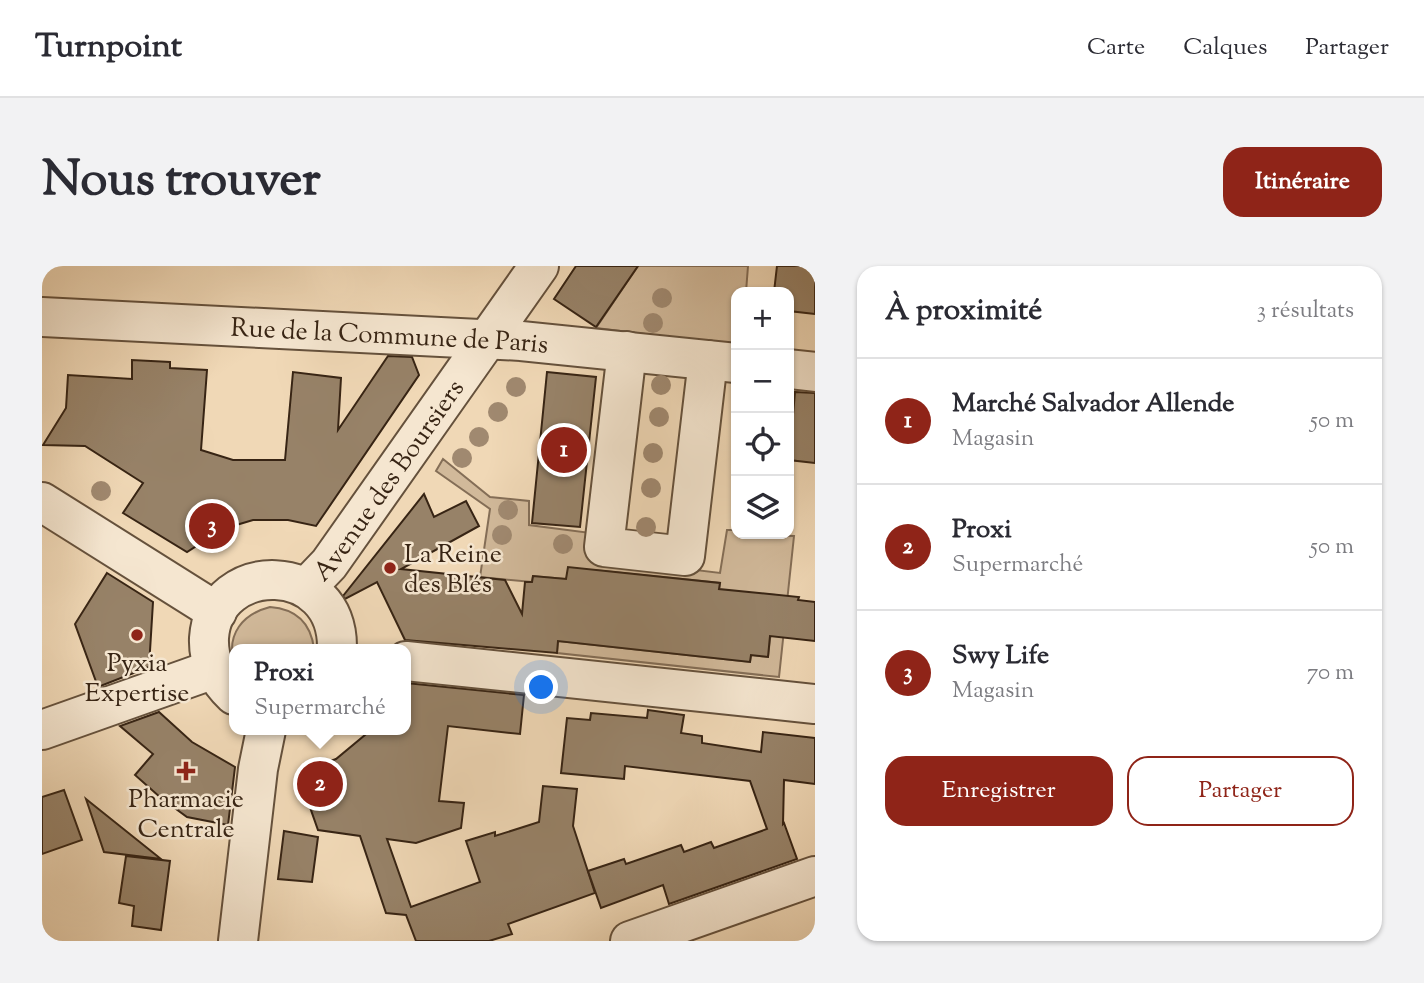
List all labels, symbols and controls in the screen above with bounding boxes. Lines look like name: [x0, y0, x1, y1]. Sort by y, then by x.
text: Turnpoint: [35, 24, 182, 72]
text: Carte: [1087, 31, 1145, 65]
text: Calques: [1183, 31, 1267, 65]
text: Partager: [1305, 31, 1389, 65]
text: Nous trouver: [42, 147, 321, 217]
button: Itinéraire: [1223, 147, 1382, 217]
map controls: [731, 287, 794, 539]
button: +: [731, 287, 794, 350]
text: À proximité: [885, 290, 1042, 333]
text: 3 résultats: [1257, 295, 1354, 328]
street label: Rue de la Commune de Paris: [230, 310, 550, 365]
button: −: [731, 350, 794, 413]
street label: Avenue des Boursiers: [306, 373, 474, 591]
text: Marché Salvador Allende: [952, 386, 1234, 423]
text: 1: [904, 405, 912, 438]
text: 50 m: [1310, 405, 1354, 438]
button: locate: [731, 413, 794, 476]
text: Magasin: [952, 423, 1034, 456]
pin: 1: [541, 424, 587, 476]
button: layers: [731, 476, 794, 539]
pin: 3: [189, 500, 235, 552]
text: Proxi: [952, 512, 1012, 549]
text: 2: [903, 531, 913, 564]
text: 50 m: [1310, 531, 1354, 564]
place label: La Reine des Blés: [404, 537, 502, 604]
text: Supermarché: [952, 549, 1083, 582]
marker: La Reine des Blés: [382, 560, 398, 576]
marker: Pyxia Expertise: [129, 627, 145, 643]
text: Swy Life: [952, 638, 1049, 675]
popup: [229, 644, 411, 735]
place label: Pyxia Expertise: [85, 646, 189, 713]
text: Proxi: [254, 655, 314, 692]
text: 3: [903, 657, 913, 690]
text: 70 m: [1307, 657, 1354, 690]
your location: [524, 670, 558, 704]
text: Magasin: [952, 675, 1034, 708]
text: Supermarché: [254, 692, 386, 725]
button: Enregistrer: [885, 756, 1113, 826]
button: Partager: [1127, 756, 1354, 826]
pin: 2: [297, 758, 343, 810]
marker: Pharmacie Centrale: [178, 763, 194, 779]
place label: Pharmacie Centrale: [128, 782, 244, 849]

